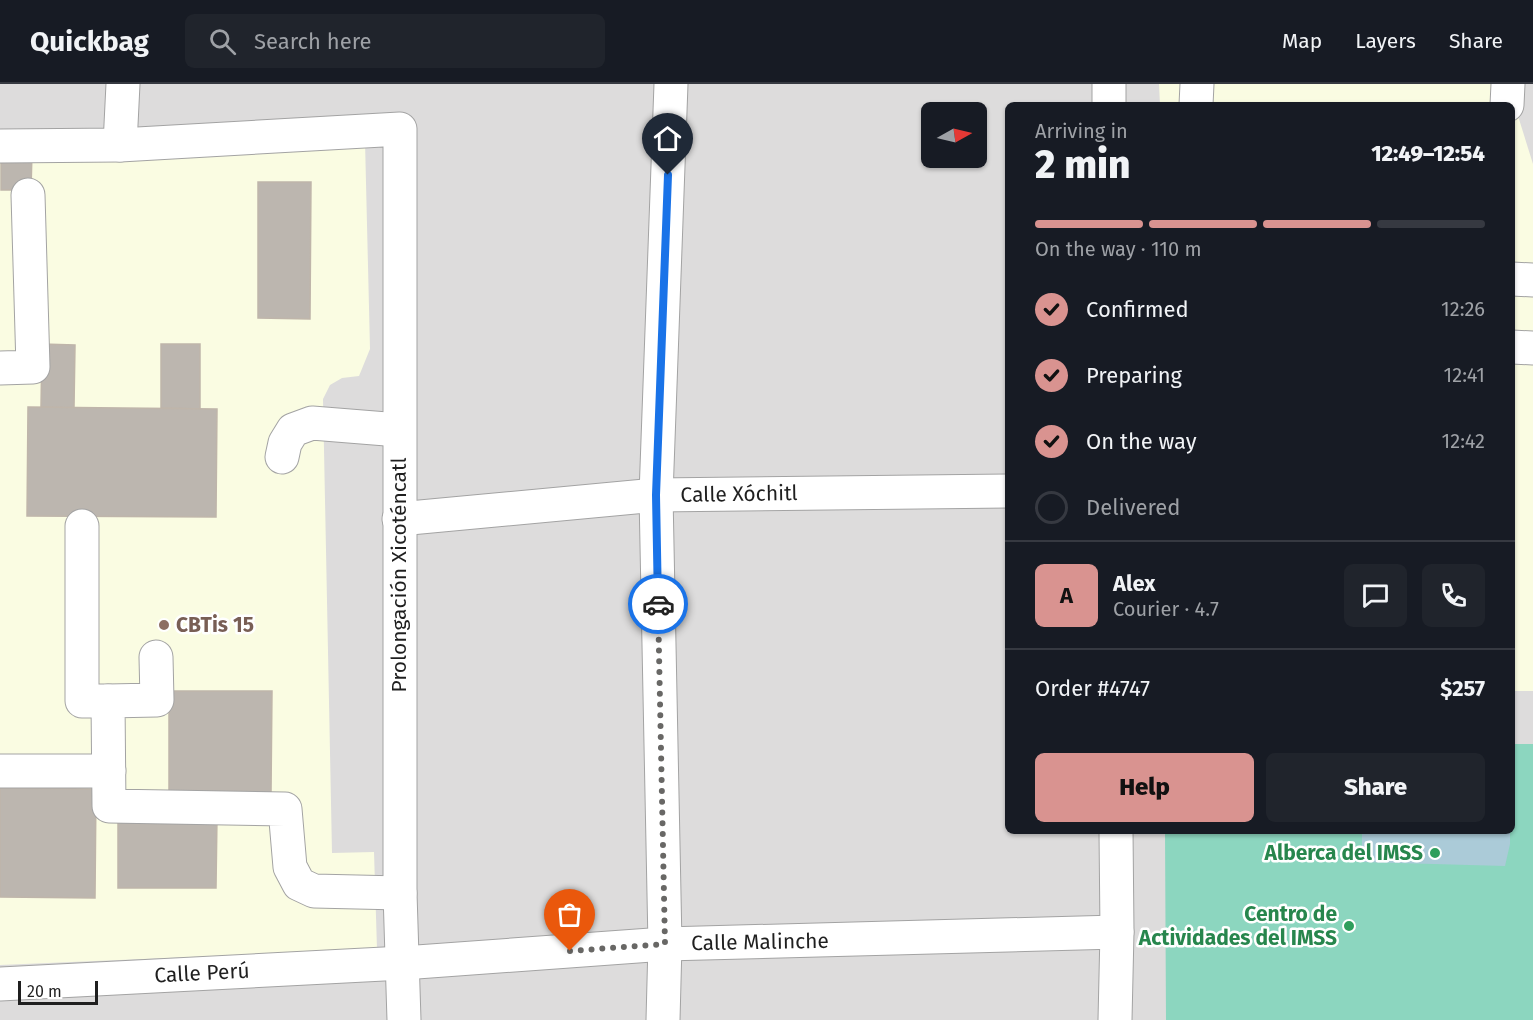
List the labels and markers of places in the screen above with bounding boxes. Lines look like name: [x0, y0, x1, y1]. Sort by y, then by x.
pin: [642, 113, 693, 175]
place label: CBTis 15: [176, 612, 254, 638]
marker: CBTis 15: [157, 618, 171, 632]
place label: Alberca del IMSS: [1264, 840, 1423, 866]
marker: Alberca del IMSS: [1428, 846, 1442, 860]
pin: [544, 889, 595, 951]
place label: Centro de Actividades del IMSS: [1138, 901, 1337, 951]
marker: Centro de Actividades del IMSS: [1342, 919, 1356, 933]

